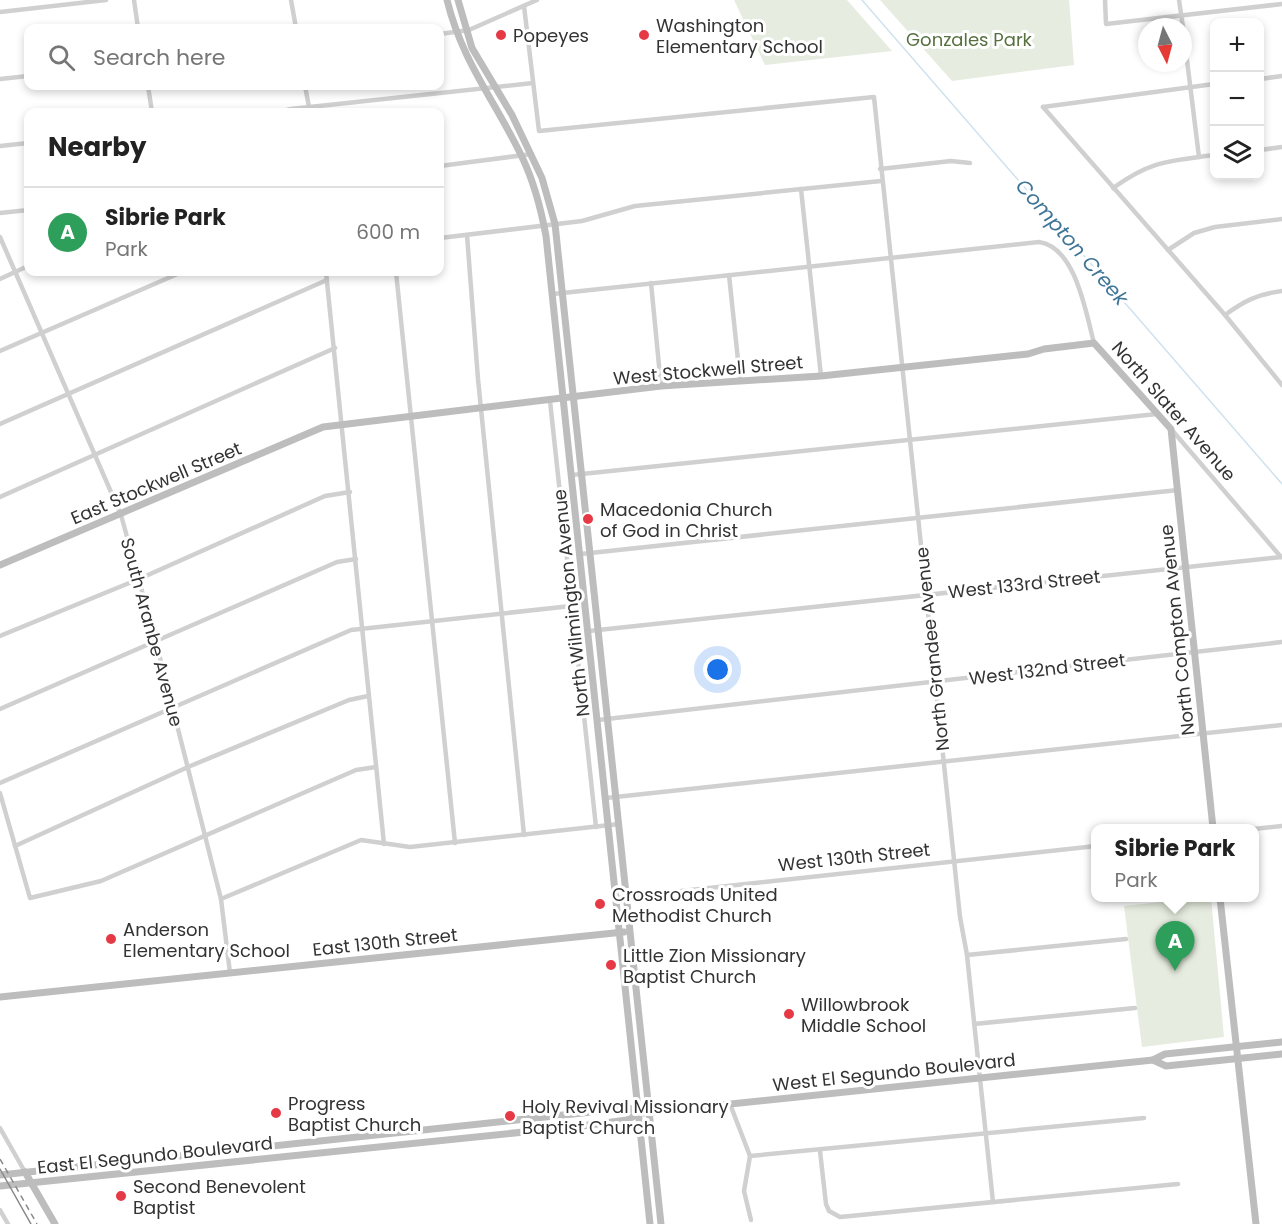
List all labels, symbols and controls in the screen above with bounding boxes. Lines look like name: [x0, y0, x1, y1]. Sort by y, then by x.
place label: Washington Elementary School: [656, 13, 823, 59]
north arrow: [1138, 18, 1192, 72]
map controls: [1210, 18, 1264, 180]
button: +: [1210, 18, 1264, 72]
place label: Popeyes: [513, 23, 589, 48]
search box: [24, 24, 444, 90]
park label: Gonzales Park: [906, 27, 1033, 52]
marker: Popeyes: [494, 28, 508, 42]
marker: Washington Elementary School: [637, 28, 651, 42]
icon: search: [45, 41, 78, 74]
text: Search here: [93, 42, 226, 73]
button: −: [1210, 72, 1264, 126]
button: layers: [1210, 126, 1264, 180]
text: Nearby: [48, 129, 146, 165]
water label: Compton Creek: [1009, 173, 1136, 313]
text: Sibrie Park: [105, 202, 226, 233]
text: A: [60, 218, 75, 246]
text: 600 m: [356, 218, 420, 246]
text: Park: [105, 235, 148, 263]
street label: North Slater Avenue: [1106, 336, 1242, 486]
street label: West Stockwell Street: [612, 349, 804, 391]
street label: East Stockwell Street: [67, 436, 245, 530]
street label: North Wilmington Avenue: [547, 488, 595, 718]
place label: Macedonia Church of God in Christ: [600, 497, 772, 543]
marker: Macedonia Church of God in Christ: [581, 512, 595, 526]
street label: North Compton Avenue: [1153, 523, 1201, 737]
street label: South Aranbe Avenue: [115, 535, 189, 729]
street label: North Grandee Avenue: [909, 546, 955, 752]
street label: West 133rd Street: [947, 564, 1101, 604]
street label: West 132nd Street: [967, 647, 1127, 691]
your location: [703, 655, 732, 684]
popup: [1091, 824, 1259, 902]
text: Sibrie Park: [1115, 833, 1235, 864]
street label: West 130th Street: [777, 837, 931, 877]
text: Park: [1115, 866, 1157, 894]
place label: Crossroads United Methodist Church: [612, 882, 778, 928]
marker: Crossroads United Methodist Church: [593, 897, 607, 911]
place label: Anderson Elementary School: [123, 917, 290, 963]
street label: East 130th Street: [311, 922, 459, 962]
pin: A: [1156, 922, 1194, 971]
marker: Anderson Elementary School: [104, 932, 118, 946]
place label: Little Zion Missionary Baptist Church: [623, 943, 806, 989]
marker: Little Zion Missionary Baptist Church: [604, 958, 618, 972]
place label: Willowbrook Middle School: [801, 992, 926, 1038]
marker: Willowbrook Middle School: [782, 1007, 796, 1021]
street label: West El Segundo Boulevard: [771, 1047, 1017, 1097]
place label: Progress Baptist Church: [288, 1091, 421, 1137]
place label: Holy Revival Missionary Baptist Church: [522, 1094, 729, 1140]
marker: Progress Baptist Church: [269, 1106, 283, 1120]
marker: Holy Revival Missionary Baptist Church: [503, 1109, 517, 1123]
street label: East El Segundo Boulevard: [36, 1130, 274, 1180]
place label: Second Benevolent Baptist: [133, 1174, 306, 1220]
marker: Second Benevolent Baptist: [114, 1189, 128, 1203]

